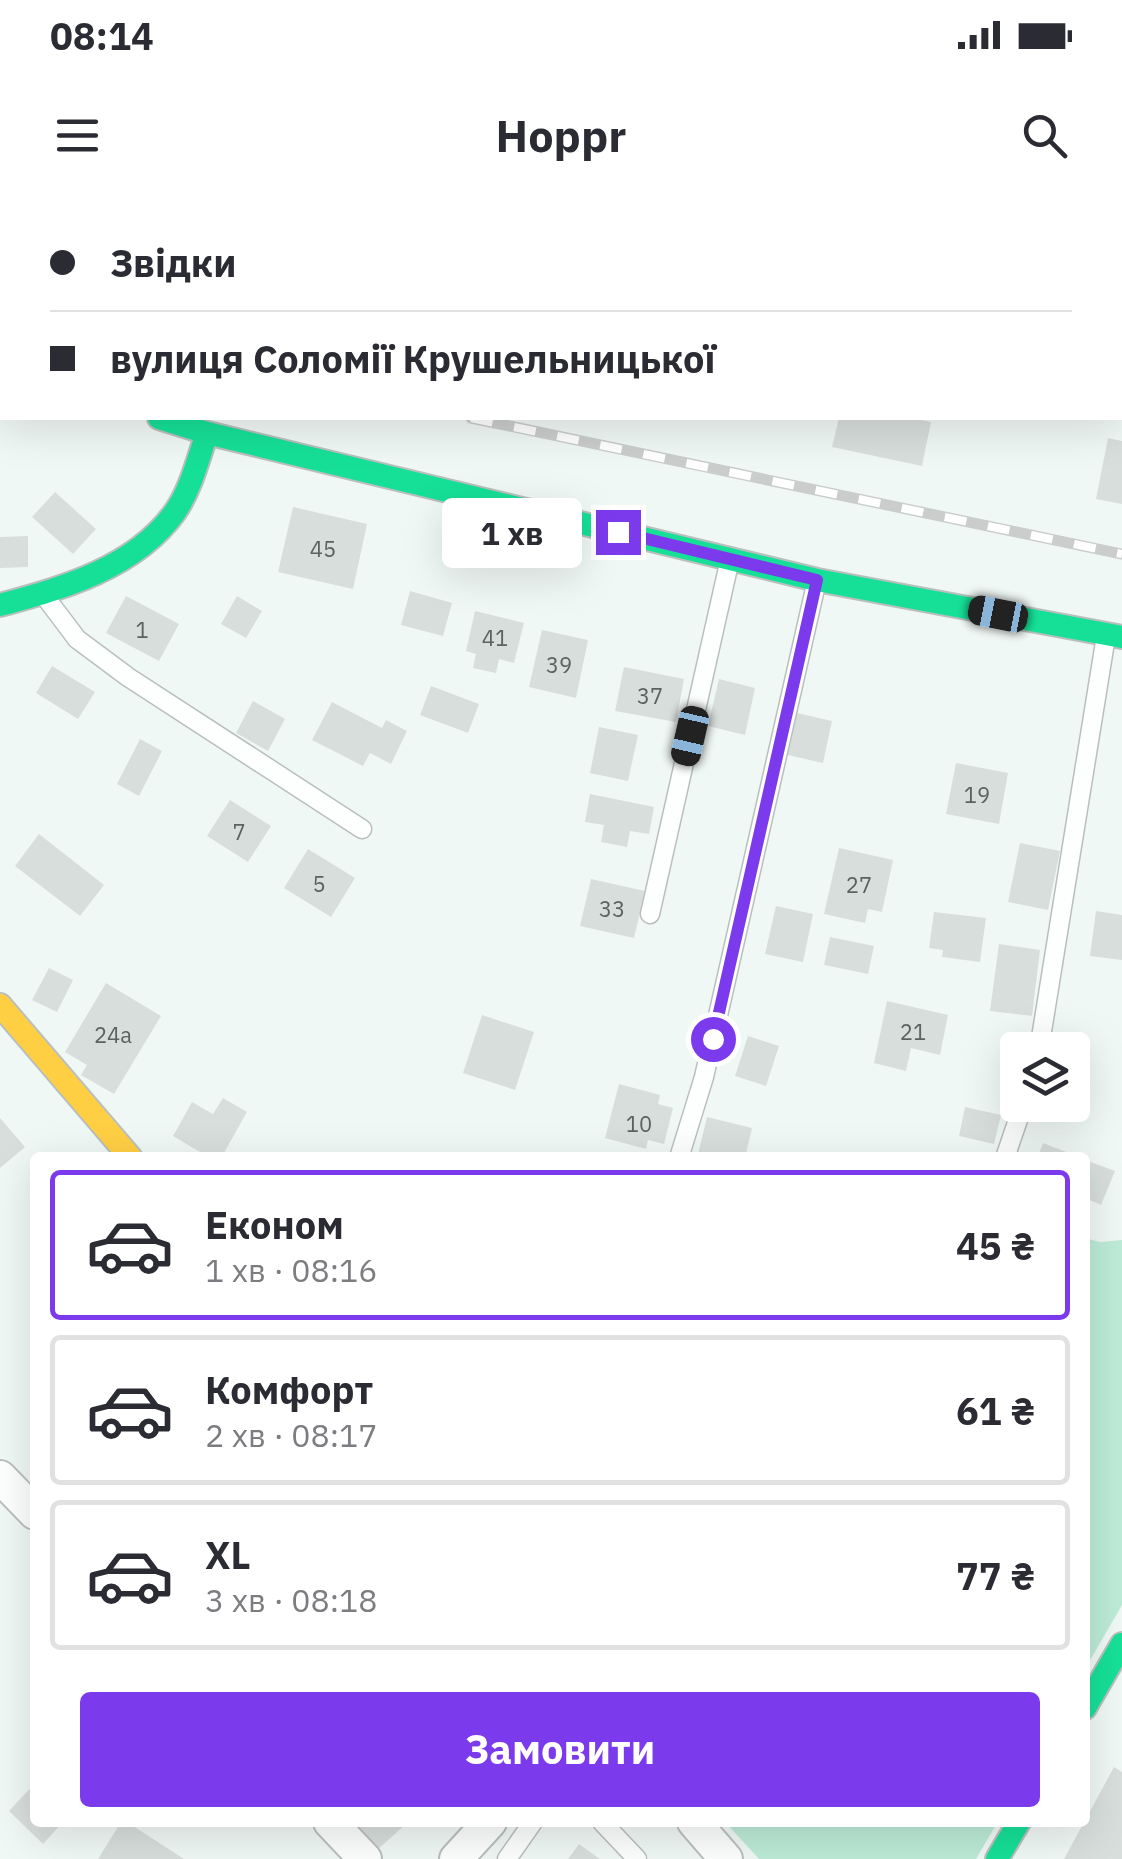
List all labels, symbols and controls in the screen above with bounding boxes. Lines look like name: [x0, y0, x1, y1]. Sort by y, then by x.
text: 08:14: [50, 11, 154, 60]
text: Hoppr: [496, 106, 626, 164]
icon: menu: [50, 108, 105, 163]
icon: search: [1017, 108, 1072, 163]
text: Звідки: [110, 238, 237, 287]
text: вулиця Соломії Крушельницької: [110, 334, 715, 383]
callout: 1 хв: [443, 497, 583, 567]
route end: [596, 510, 641, 555]
text: 1 хв: [480, 512, 544, 554]
house number: 45: [310, 534, 336, 563]
car: [966, 594, 1030, 634]
house number: 1: [135, 615, 149, 644]
house number: 41: [482, 623, 508, 652]
house number: 39: [546, 650, 572, 679]
house number: 37: [637, 681, 663, 710]
car: [669, 703, 711, 769]
house number: 19: [964, 780, 990, 809]
house number: 7: [232, 817, 246, 846]
house number: 5: [312, 869, 326, 898]
house number: 27: [846, 870, 872, 899]
house number: 33: [599, 894, 625, 923]
route start: [691, 1017, 736, 1062]
house number: 21: [900, 1017, 926, 1046]
house number: 24а: [94, 1020, 132, 1049]
map controls: [1000, 1032, 1090, 1122]
button: layers: [1000, 1032, 1090, 1122]
house number: 10: [626, 1109, 652, 1138]
icon: car: [85, 1200, 175, 1290]
text: Економ: [205, 1200, 344, 1249]
text: 45 ₴: [956, 1221, 1035, 1270]
text: 1 хв · 08:16: [205, 1249, 378, 1291]
icon: car: [85, 1365, 175, 1455]
text: Комфорт: [205, 1365, 373, 1414]
text: 61 ₴: [956, 1386, 1035, 1435]
text: 2 хв · 08:17: [205, 1414, 378, 1456]
icon: car: [85, 1530, 175, 1620]
text: XL: [205, 1530, 251, 1579]
text: 77 ₴: [956, 1551, 1035, 1600]
text: 3 хв · 08:18: [205, 1579, 378, 1621]
button: Замовити: [80, 1692, 1040, 1807]

